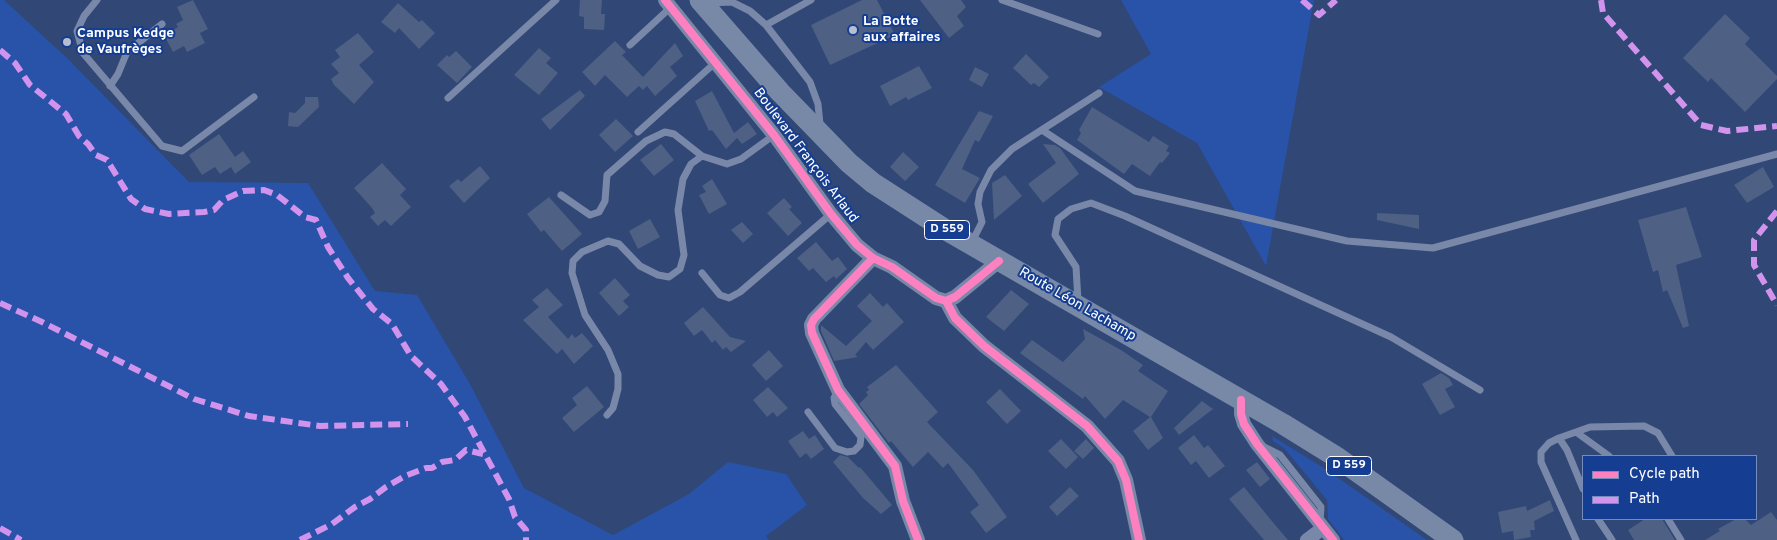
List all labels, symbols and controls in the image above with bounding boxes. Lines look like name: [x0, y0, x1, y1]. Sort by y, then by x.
place label: La Botte aux affaires: [863, 14, 941, 46]
marker: La Botte aux affaires: [847, 24, 859, 36]
place label: Campus Kedge de Vaufrèges: [77, 26, 174, 58]
marker: Campus Kedge de Vaufrèges: [61, 36, 73, 48]
street label: Boulevard François Arlaud: [749, 85, 861, 227]
road number: D 559: [924, 220, 970, 240]
street label: Route Léon Lachamp: [1015, 265, 1139, 345]
legend: [1582, 455, 1757, 520]
road number: D 559: [1326, 456, 1372, 476]
text: Cycle path: [1629, 465, 1700, 484]
text: Path: [1629, 490, 1660, 509]

